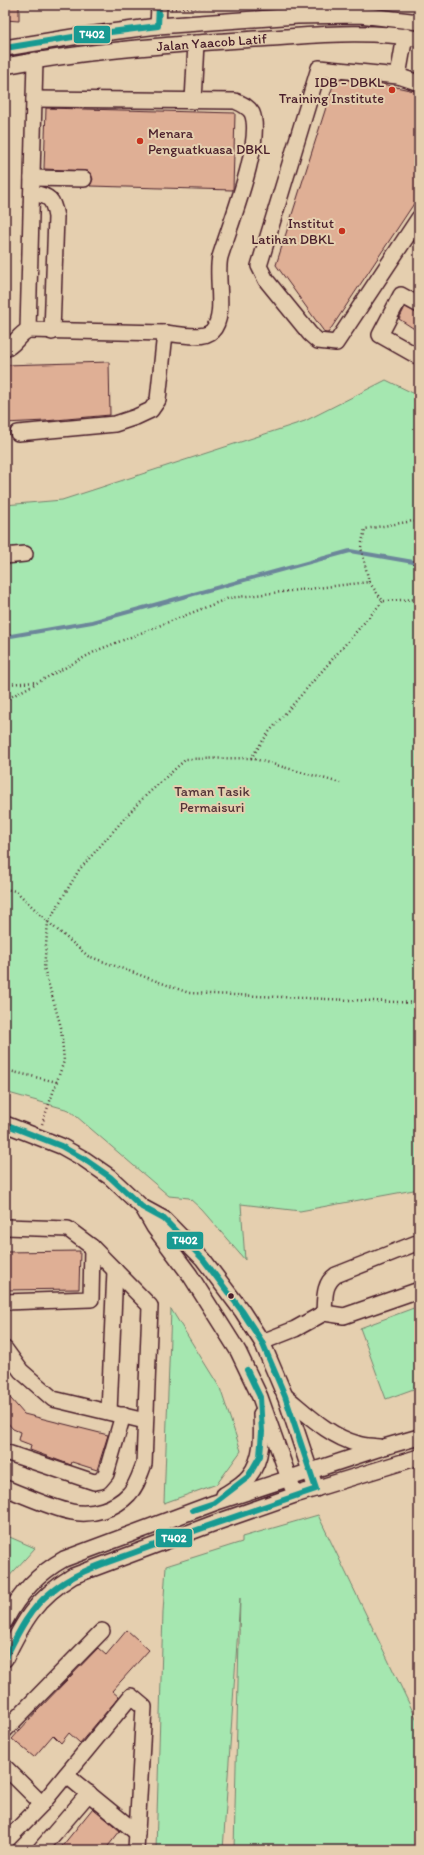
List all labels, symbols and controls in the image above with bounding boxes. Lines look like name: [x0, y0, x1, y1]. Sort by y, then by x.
line badge: T402: [73, 25, 111, 44]
text: T402: [78, 28, 105, 41]
street label: Jalan Yaacob Latif: [156, 30, 268, 55]
place label: IDB - DBKL Training Institute: [279, 74, 384, 107]
marker: IDB - DBKL Training Institute: [387, 85, 397, 95]
place label: Menara Penguatkuasa DBKL: [148, 125, 270, 158]
marker: Menara Penguatkuasa DBKL: [135, 136, 145, 146]
place label: Institut Latihan DBKL: [251, 215, 334, 248]
marker: Institut Latihan DBKL: [337, 226, 347, 236]
park label: Taman Tasik Permaisuri: [174, 783, 250, 816]
line badge: T402: [166, 1231, 204, 1250]
text: T402: [171, 1234, 198, 1247]
unlabelled marker: [226, 1291, 236, 1301]
line badge: T402: [155, 1528, 193, 1548]
text: T402: [160, 1532, 187, 1545]

